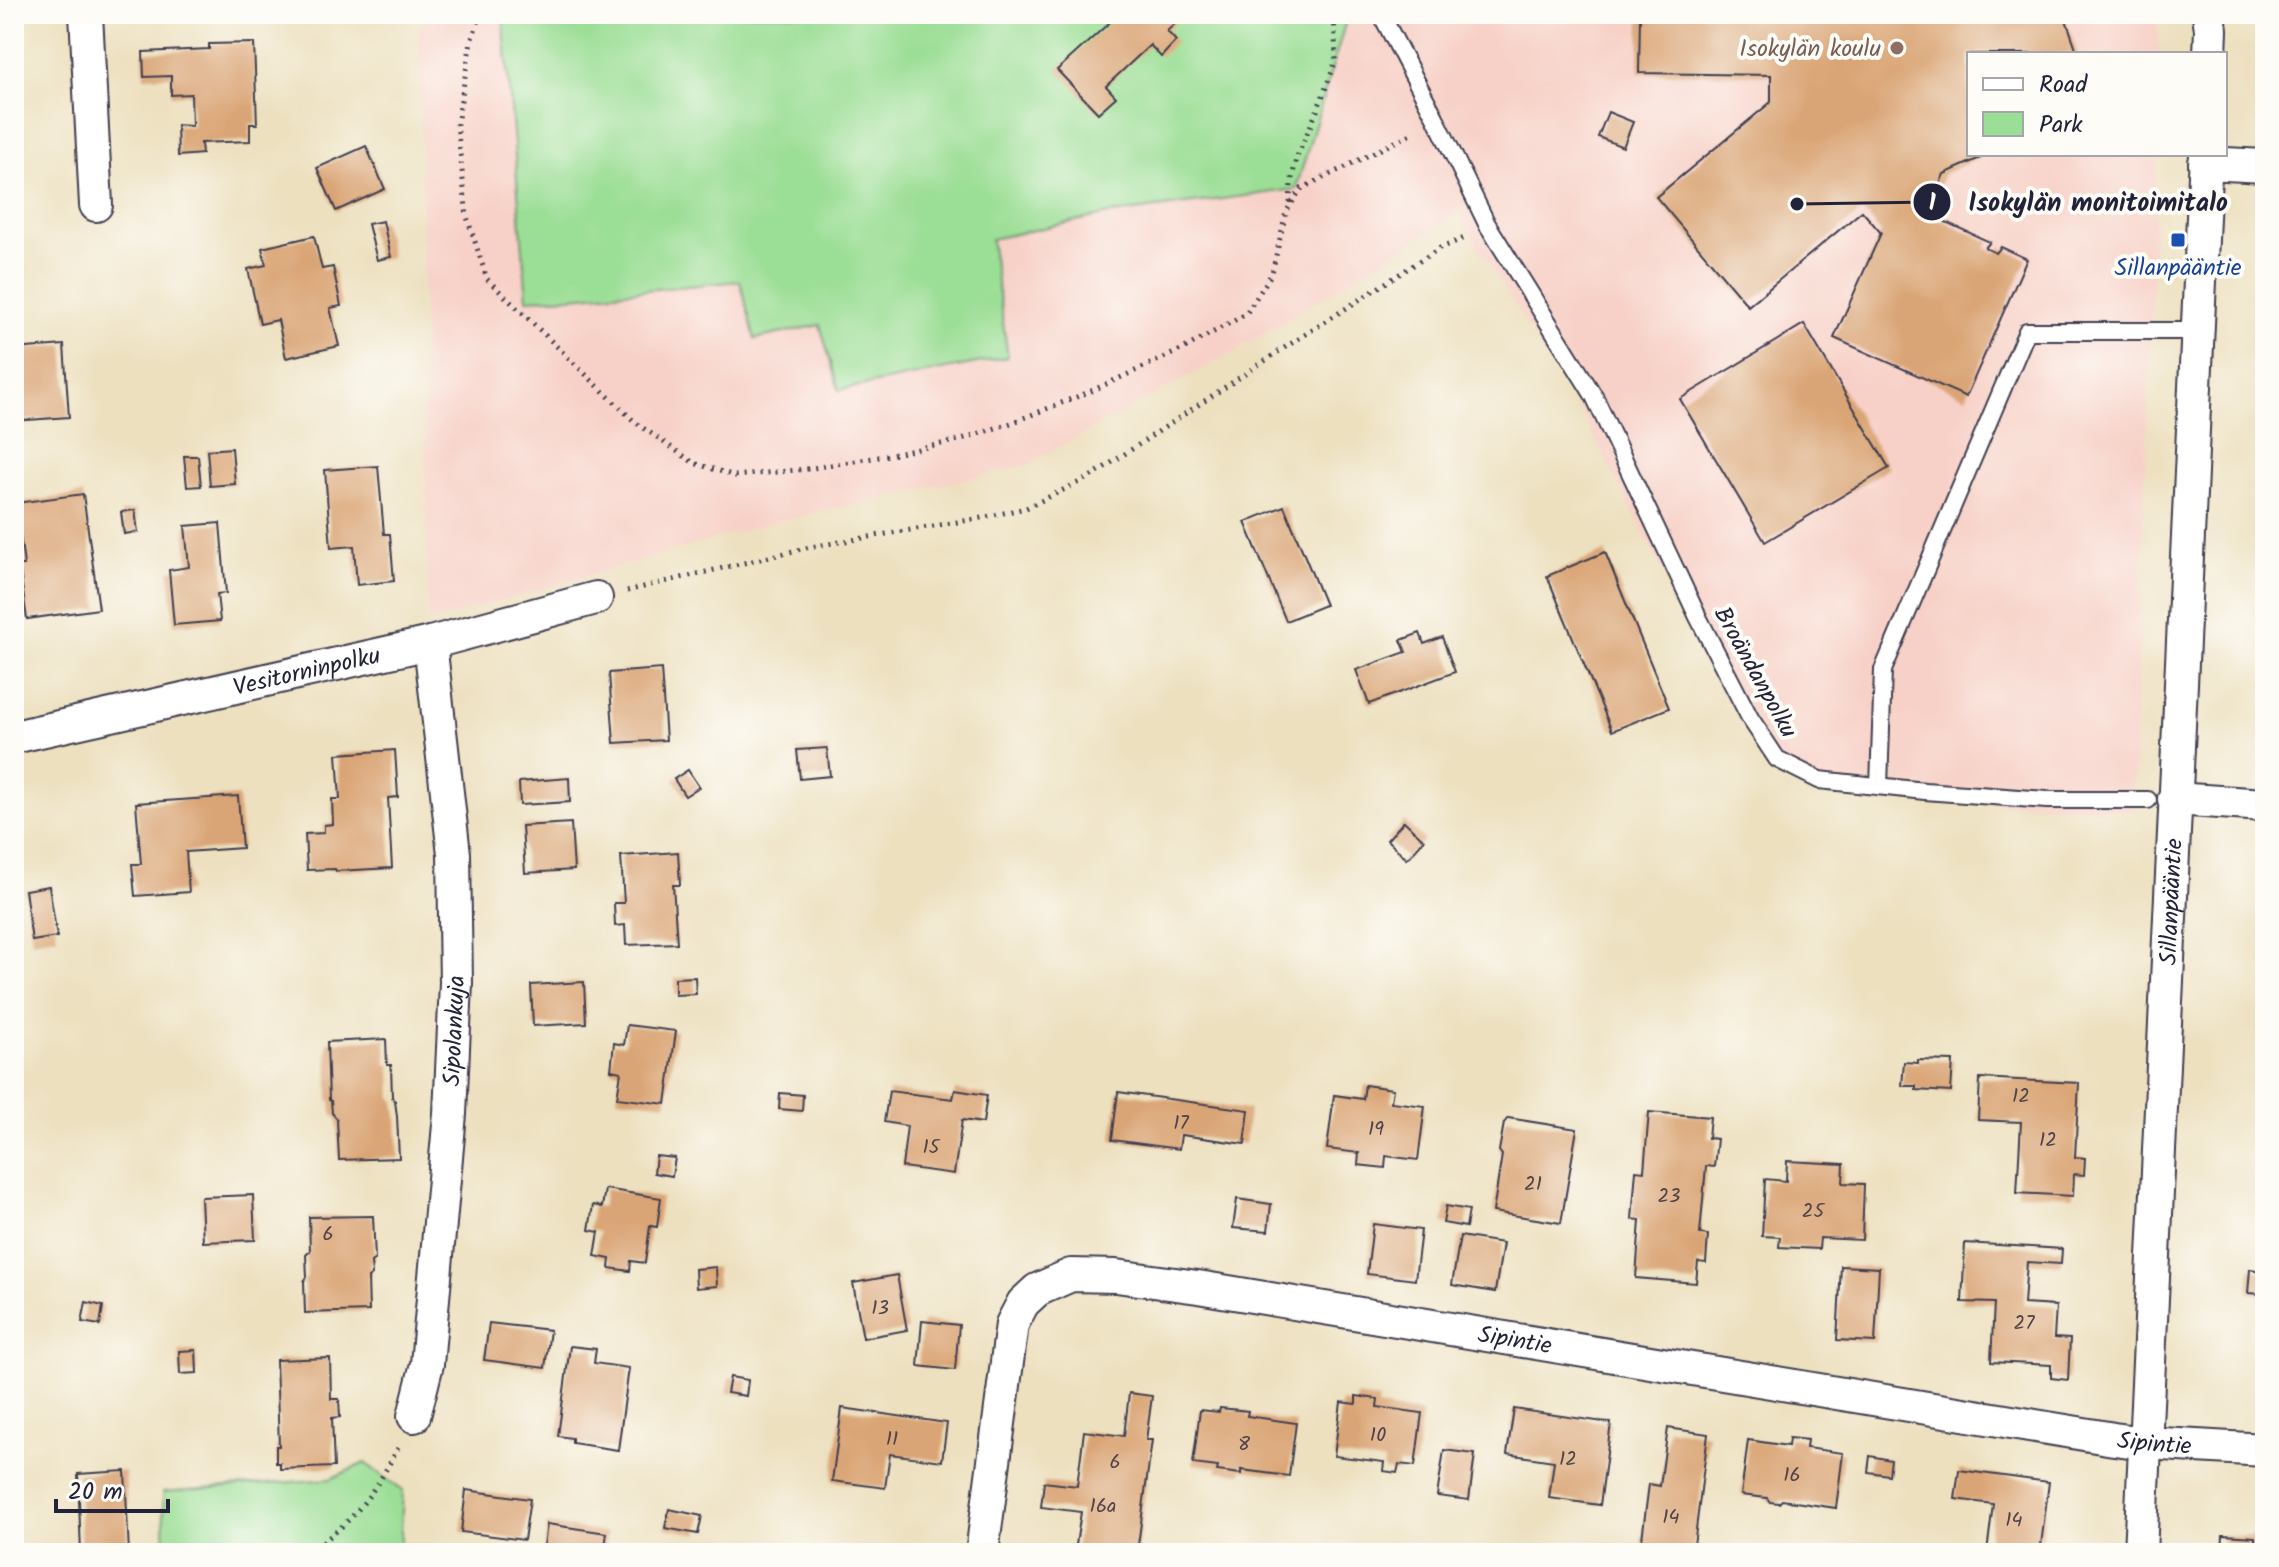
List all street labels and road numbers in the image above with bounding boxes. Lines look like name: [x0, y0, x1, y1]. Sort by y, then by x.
street label: Broändanpolku: [1702, 600, 1807, 746]
street label: Vesitorninpolku: [229, 637, 385, 708]
street label: Sillanpääntie: [2150, 837, 2195, 966]
street label: Sipolankuja: [433, 975, 477, 1087]
street label: Sipintie: [1475, 1316, 1555, 1366]
street label: Sipintie: [2115, 1422, 2193, 1467]

